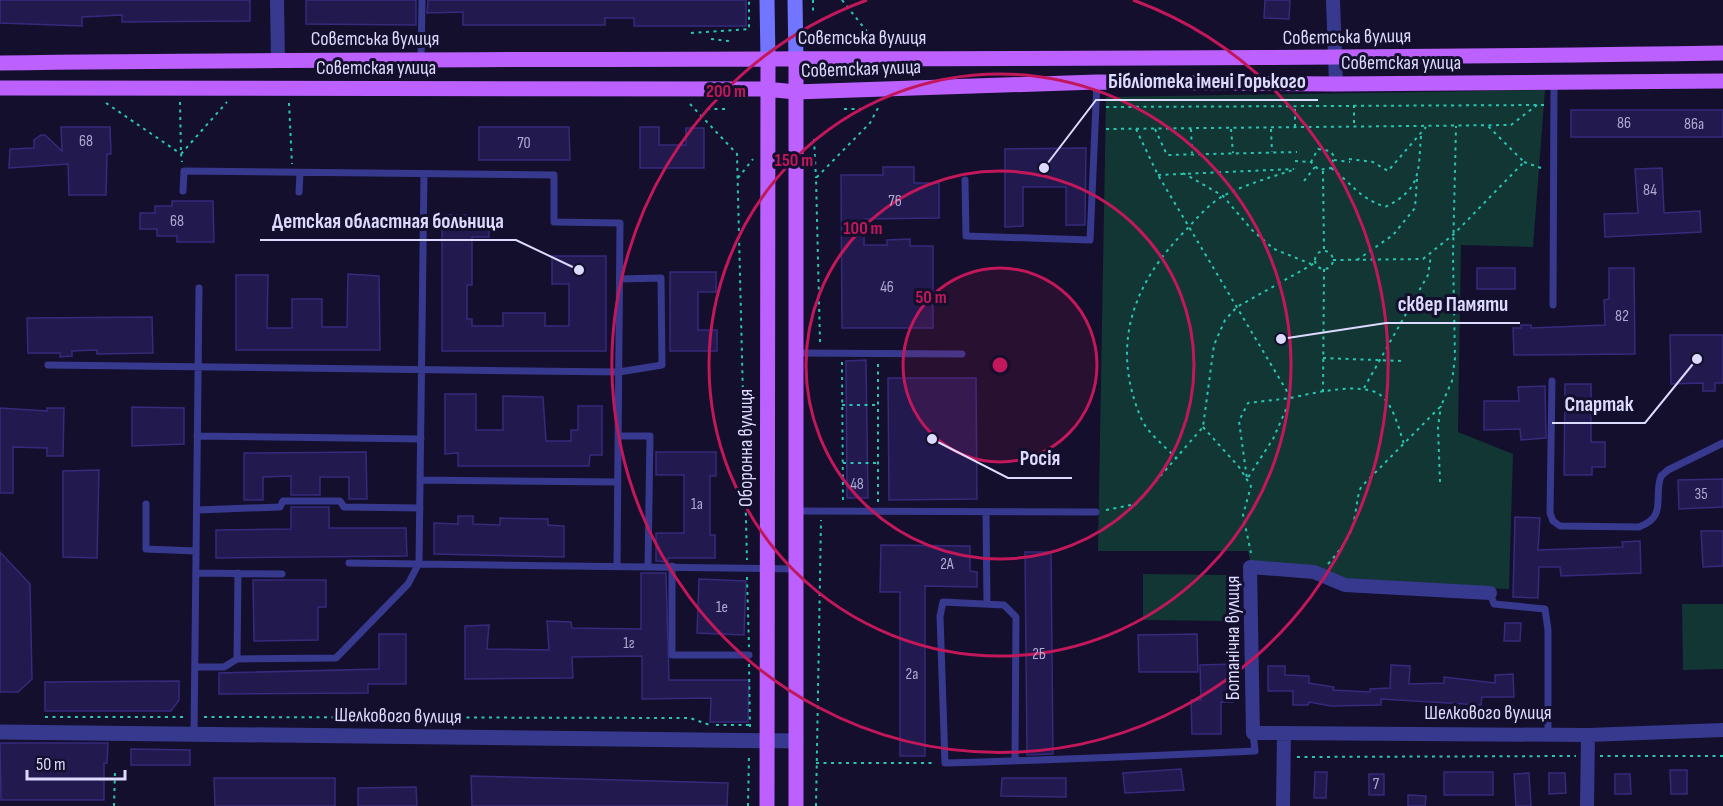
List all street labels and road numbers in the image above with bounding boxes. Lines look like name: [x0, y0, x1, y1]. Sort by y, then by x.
street label: Совєтська вулиця: [1283, 24, 1411, 50]
street label: Совєтська вулиця: [798, 26, 926, 50]
street label: Совєтська вулиця: [311, 27, 439, 51]
street label: Советская улица: [1341, 51, 1461, 75]
street label: Советская улица: [801, 55, 921, 83]
street label: Советская улица: [316, 56, 436, 80]
street label: Оборонна вулиця: [734, 389, 758, 507]
street label: Ботанічна вулиця: [1221, 576, 1245, 700]
street label: Шелкового вулиця: [1424, 701, 1552, 725]
street label: Шелкового вулиця: [334, 703, 462, 729]

